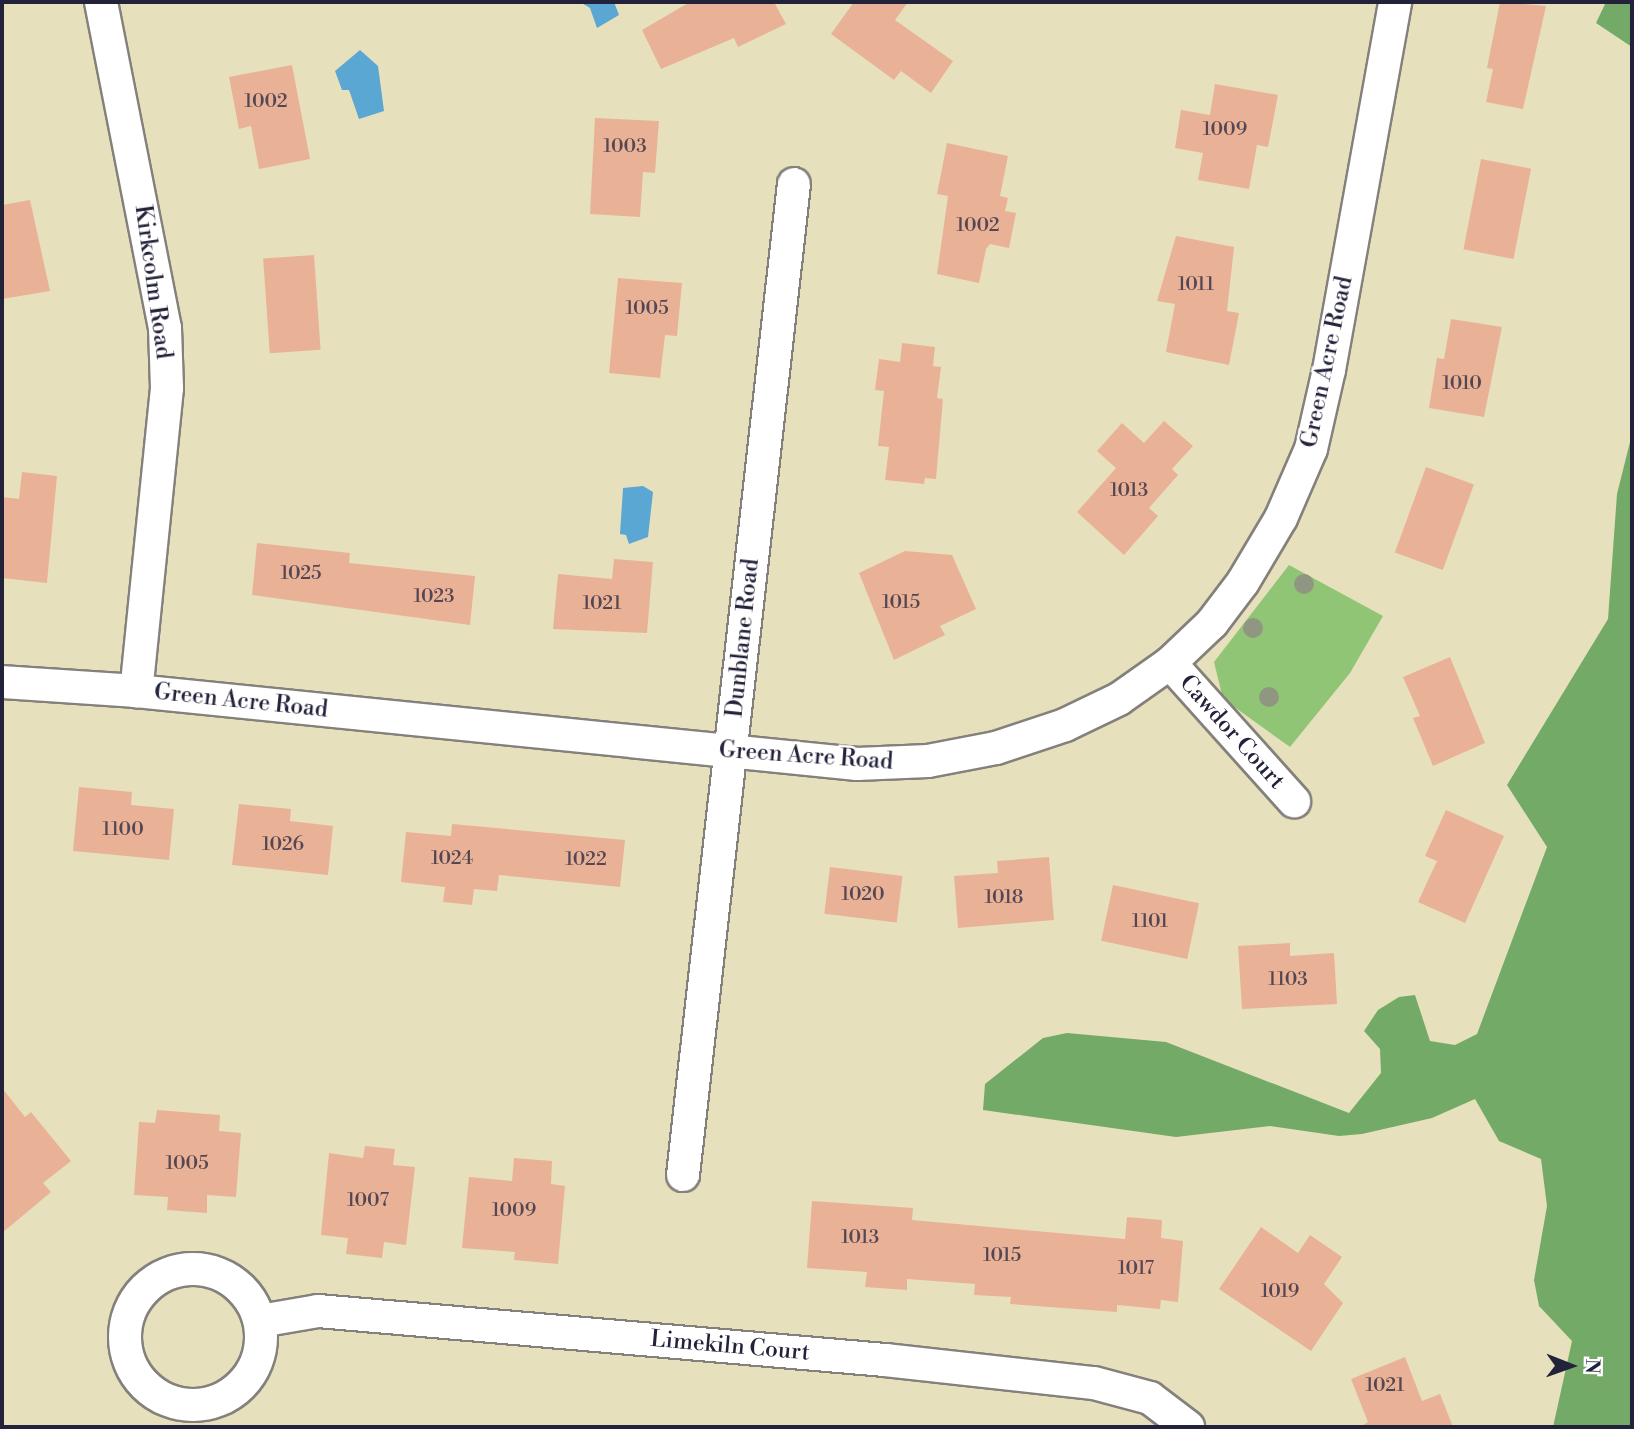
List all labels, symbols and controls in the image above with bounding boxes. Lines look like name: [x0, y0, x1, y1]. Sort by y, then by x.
house number: 1002: [244, 91, 288, 113]
house number: 1009: [1203, 119, 1247, 141]
house number: 1003: [603, 136, 647, 158]
street label: Kirkcolm Road: [129, 203, 177, 361]
house number: 1002: [956, 215, 1000, 237]
house number: 1011: [1178, 274, 1214, 296]
street label: Green Acre Road: [1295, 274, 1359, 450]
house number: 1005: [625, 298, 669, 320]
house number: 1010: [1442, 373, 1482, 395]
house number: 1013: [1110, 480, 1148, 502]
street label: Dunblane Road: [721, 557, 765, 719]
house number: 1025: [280, 563, 322, 585]
house number: 1023: [413, 586, 455, 608]
house number: 1015: [882, 592, 920, 614]
house number: 1021: [582, 593, 622, 615]
street label: Cawdor Court: [1173, 669, 1291, 795]
street label: Green Acre Road: [153, 678, 329, 724]
street label: Green Acre Road: [718, 736, 894, 776]
house number: 1100: [102, 819, 144, 841]
house number: 1026: [262, 834, 304, 856]
house number: 1024: [431, 848, 473, 870]
house number: 1022: [565, 849, 607, 871]
house number: 1020: [841, 884, 885, 906]
house number: 1018: [984, 887, 1024, 909]
house number: 1101: [1132, 911, 1168, 933]
house number: 1103: [1268, 969, 1308, 991]
house number: 1005: [165, 1153, 209, 1175]
house number: 1007: [347, 1190, 389, 1212]
house number: 1009: [492, 1200, 536, 1222]
house number: 1013: [841, 1227, 879, 1249]
house number: 1015: [983, 1245, 1021, 1267]
house number: 1017: [1118, 1258, 1154, 1280]
house number: 1019: [1261, 1281, 1299, 1303]
street label: Limekiln Court: [649, 1325, 811, 1367]
north arrow: [1536, 1331, 1606, 1401]
text: N: [1580, 1359, 1604, 1374]
house number: 1021: [1365, 1375, 1405, 1397]

